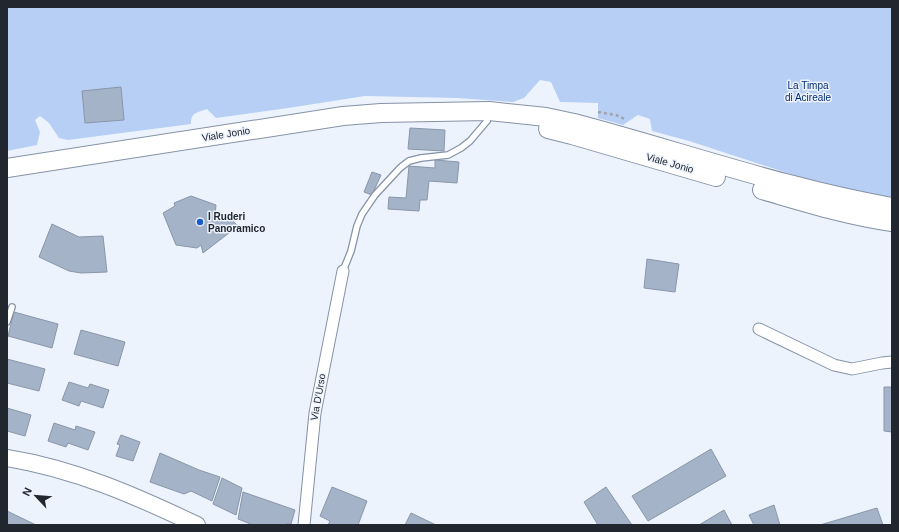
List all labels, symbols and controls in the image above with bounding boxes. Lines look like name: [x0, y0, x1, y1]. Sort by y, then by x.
park label: La Timpa di Acireale: [785, 80, 832, 103]
street label: Viale Jonio: [201, 125, 251, 143]
street label: Viale Jonio: [645, 151, 695, 175]
place label: I Ruderi Panoramico: [208, 211, 265, 234]
marker: I Ruderi Panoramico: [195, 217, 205, 227]
street label: Via D'Urso: [308, 372, 328, 421]
north arrow: [16, 476, 56, 516]
text: N: [20, 485, 34, 498]

